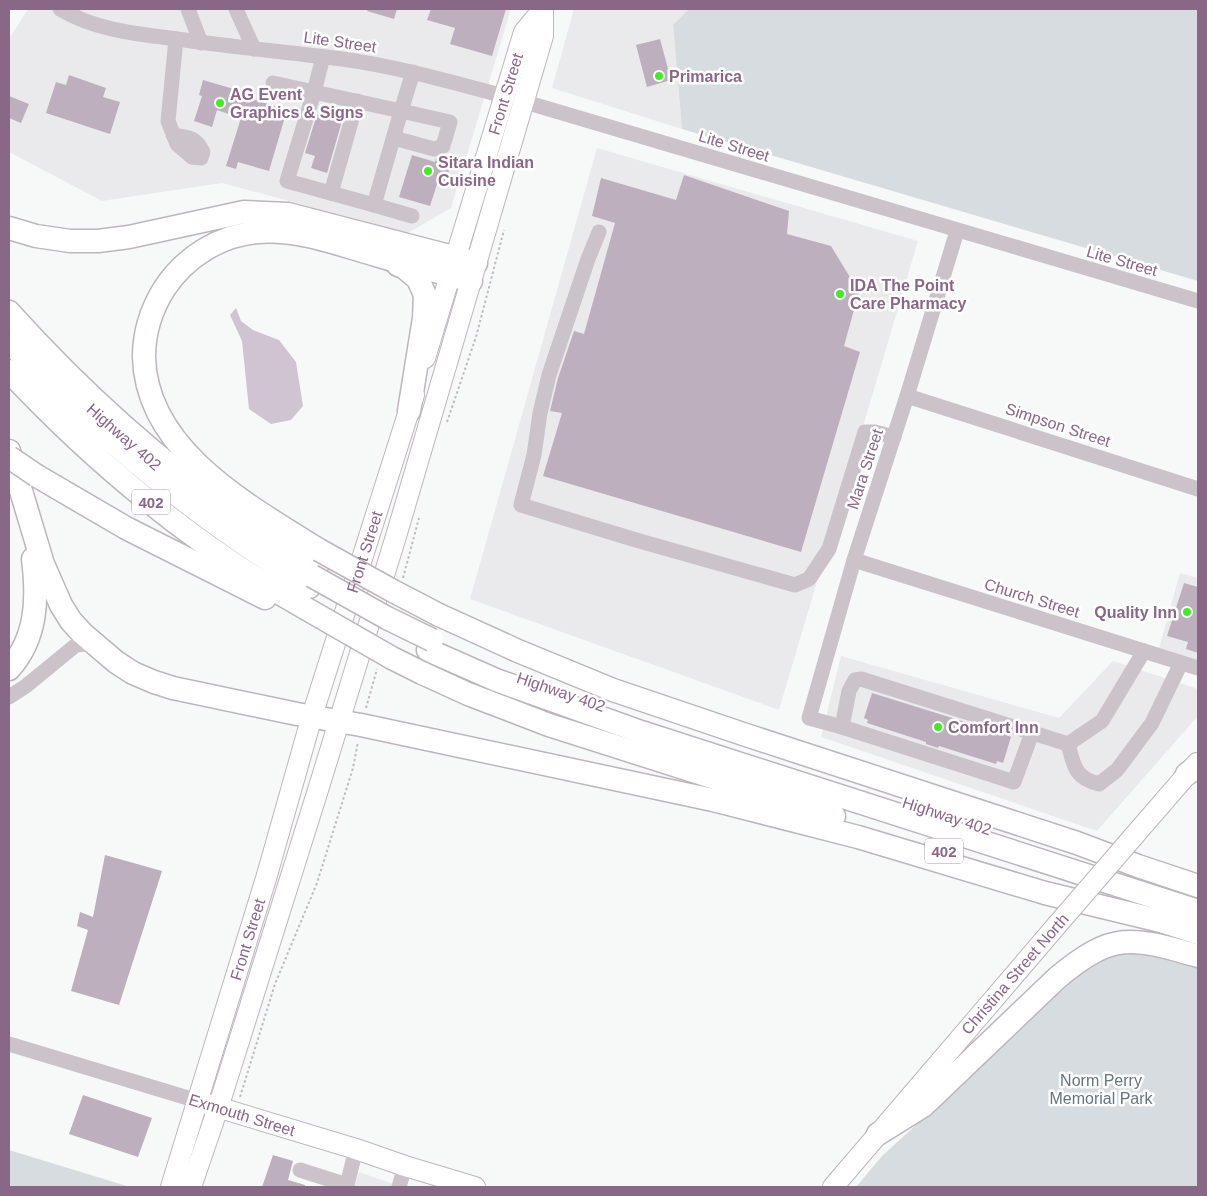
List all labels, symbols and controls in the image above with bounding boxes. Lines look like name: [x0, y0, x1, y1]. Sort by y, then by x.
street label: Lite Street: [303, 29, 378, 56]
street label: Front Street: [485, 50, 526, 137]
place label: Primarica: [669, 68, 742, 85]
marker: Primarica: [653, 70, 665, 82]
place label: AG Event Graphics & Signs: [230, 86, 363, 121]
marker: AG Event Graphics & Signs: [214, 97, 226, 109]
street label: Lite Street: [697, 127, 772, 165]
place label: Sitara Indian Cuisine: [438, 154, 534, 189]
marker: Sitara Indian Cuisine: [422, 165, 434, 177]
street label: Lite Street: [1085, 243, 1160, 279]
place label: IDA The Point Care Pharmacy: [850, 277, 967, 312]
marker: IDA The Point Care Pharmacy: [834, 288, 846, 300]
street label: Highway 402: [84, 400, 165, 474]
street label: Simpson Street: [1003, 400, 1113, 450]
street label: Mara Street: [844, 426, 886, 511]
road number: 402: [132, 490, 170, 514]
street label: Front Street: [343, 508, 385, 595]
street label: Church Street: [982, 575, 1082, 621]
place label: Quality Inn: [1094, 604, 1177, 621]
marker: Quality Inn: [1181, 606, 1193, 618]
street label: Highway 402: [515, 669, 608, 715]
place label: Comfort Inn: [948, 719, 1039, 736]
marker: Comfort Inn: [932, 721, 944, 733]
street label: Highway 402: [900, 794, 994, 838]
road number: 402: [925, 838, 963, 864]
street label: Front Street: [227, 896, 268, 982]
street label: Christina Street North: [958, 910, 1072, 1038]
park label: Norm Perry Memorial Park: [1049, 1072, 1154, 1107]
street label: Exmouth Street: [187, 1091, 298, 1139]

